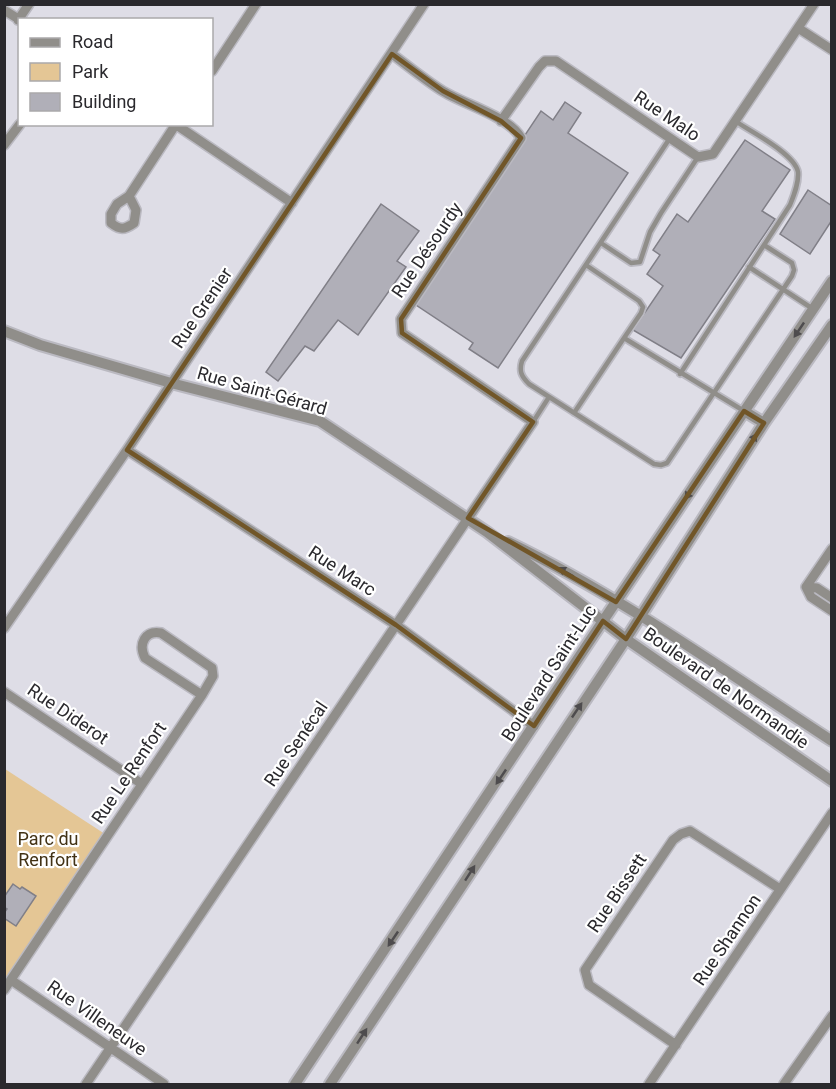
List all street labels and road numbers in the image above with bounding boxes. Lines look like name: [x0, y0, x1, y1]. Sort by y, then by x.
street label: Rue Malo: [630, 86, 704, 145]
street label: Rue Désourdy: [387, 198, 466, 301]
street label: Rue Grenier: [167, 263, 236, 352]
street label: Rue Saint-Gérard: [195, 362, 329, 419]
street label: Rue Marc: [305, 541, 380, 600]
street label: Boulevard Saint-Luc: [497, 601, 601, 745]
street label: Boulevard de Normandie: [640, 622, 813, 753]
street label: Rue Diderot: [24, 679, 113, 748]
street label: Rue Senécal: [259, 697, 332, 790]
street label: Rue Le Renfort: [87, 718, 170, 828]
street label: Rue Bissett: [583, 849, 651, 936]
street label: Rue Shannon: [688, 890, 765, 989]
street label: Rue Villeneuve: [43, 976, 151, 1060]

